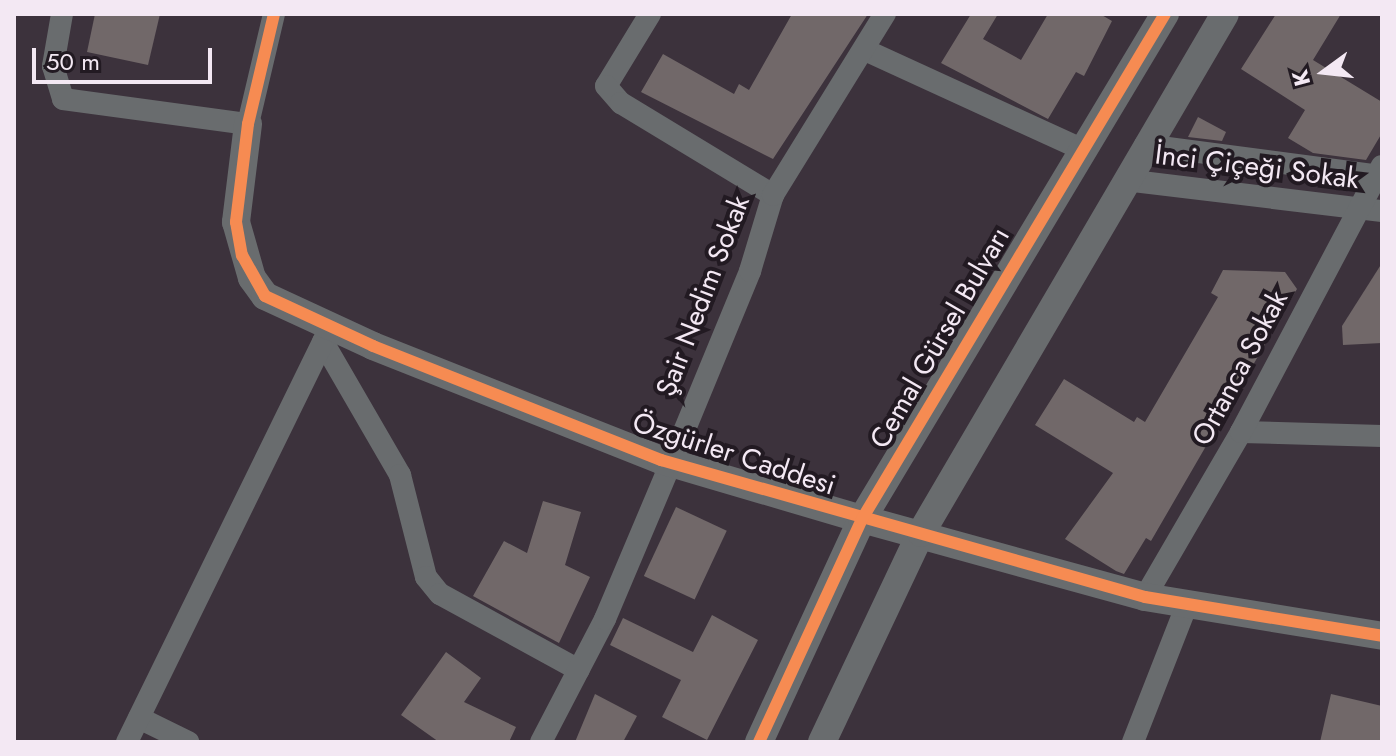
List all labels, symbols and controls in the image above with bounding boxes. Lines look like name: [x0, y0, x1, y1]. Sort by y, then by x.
scale bar: [36, 32, 216, 82]
north arrow: [1284, 32, 1364, 112]
text: 50 m: [46, 44, 100, 79]
text: K: [1283, 67, 1318, 90]
street label: İnci Çiçeği Sokak: [1153, 138, 1361, 196]
street label: Şair Nedim Sokak: [649, 191, 757, 401]
street label: Cemal Gürsel Bulvarı: [863, 221, 1017, 455]
street label: Ortanca Sokak: [1185, 285, 1295, 451]
street label: Özgürler Caddesi: [628, 405, 840, 503]

